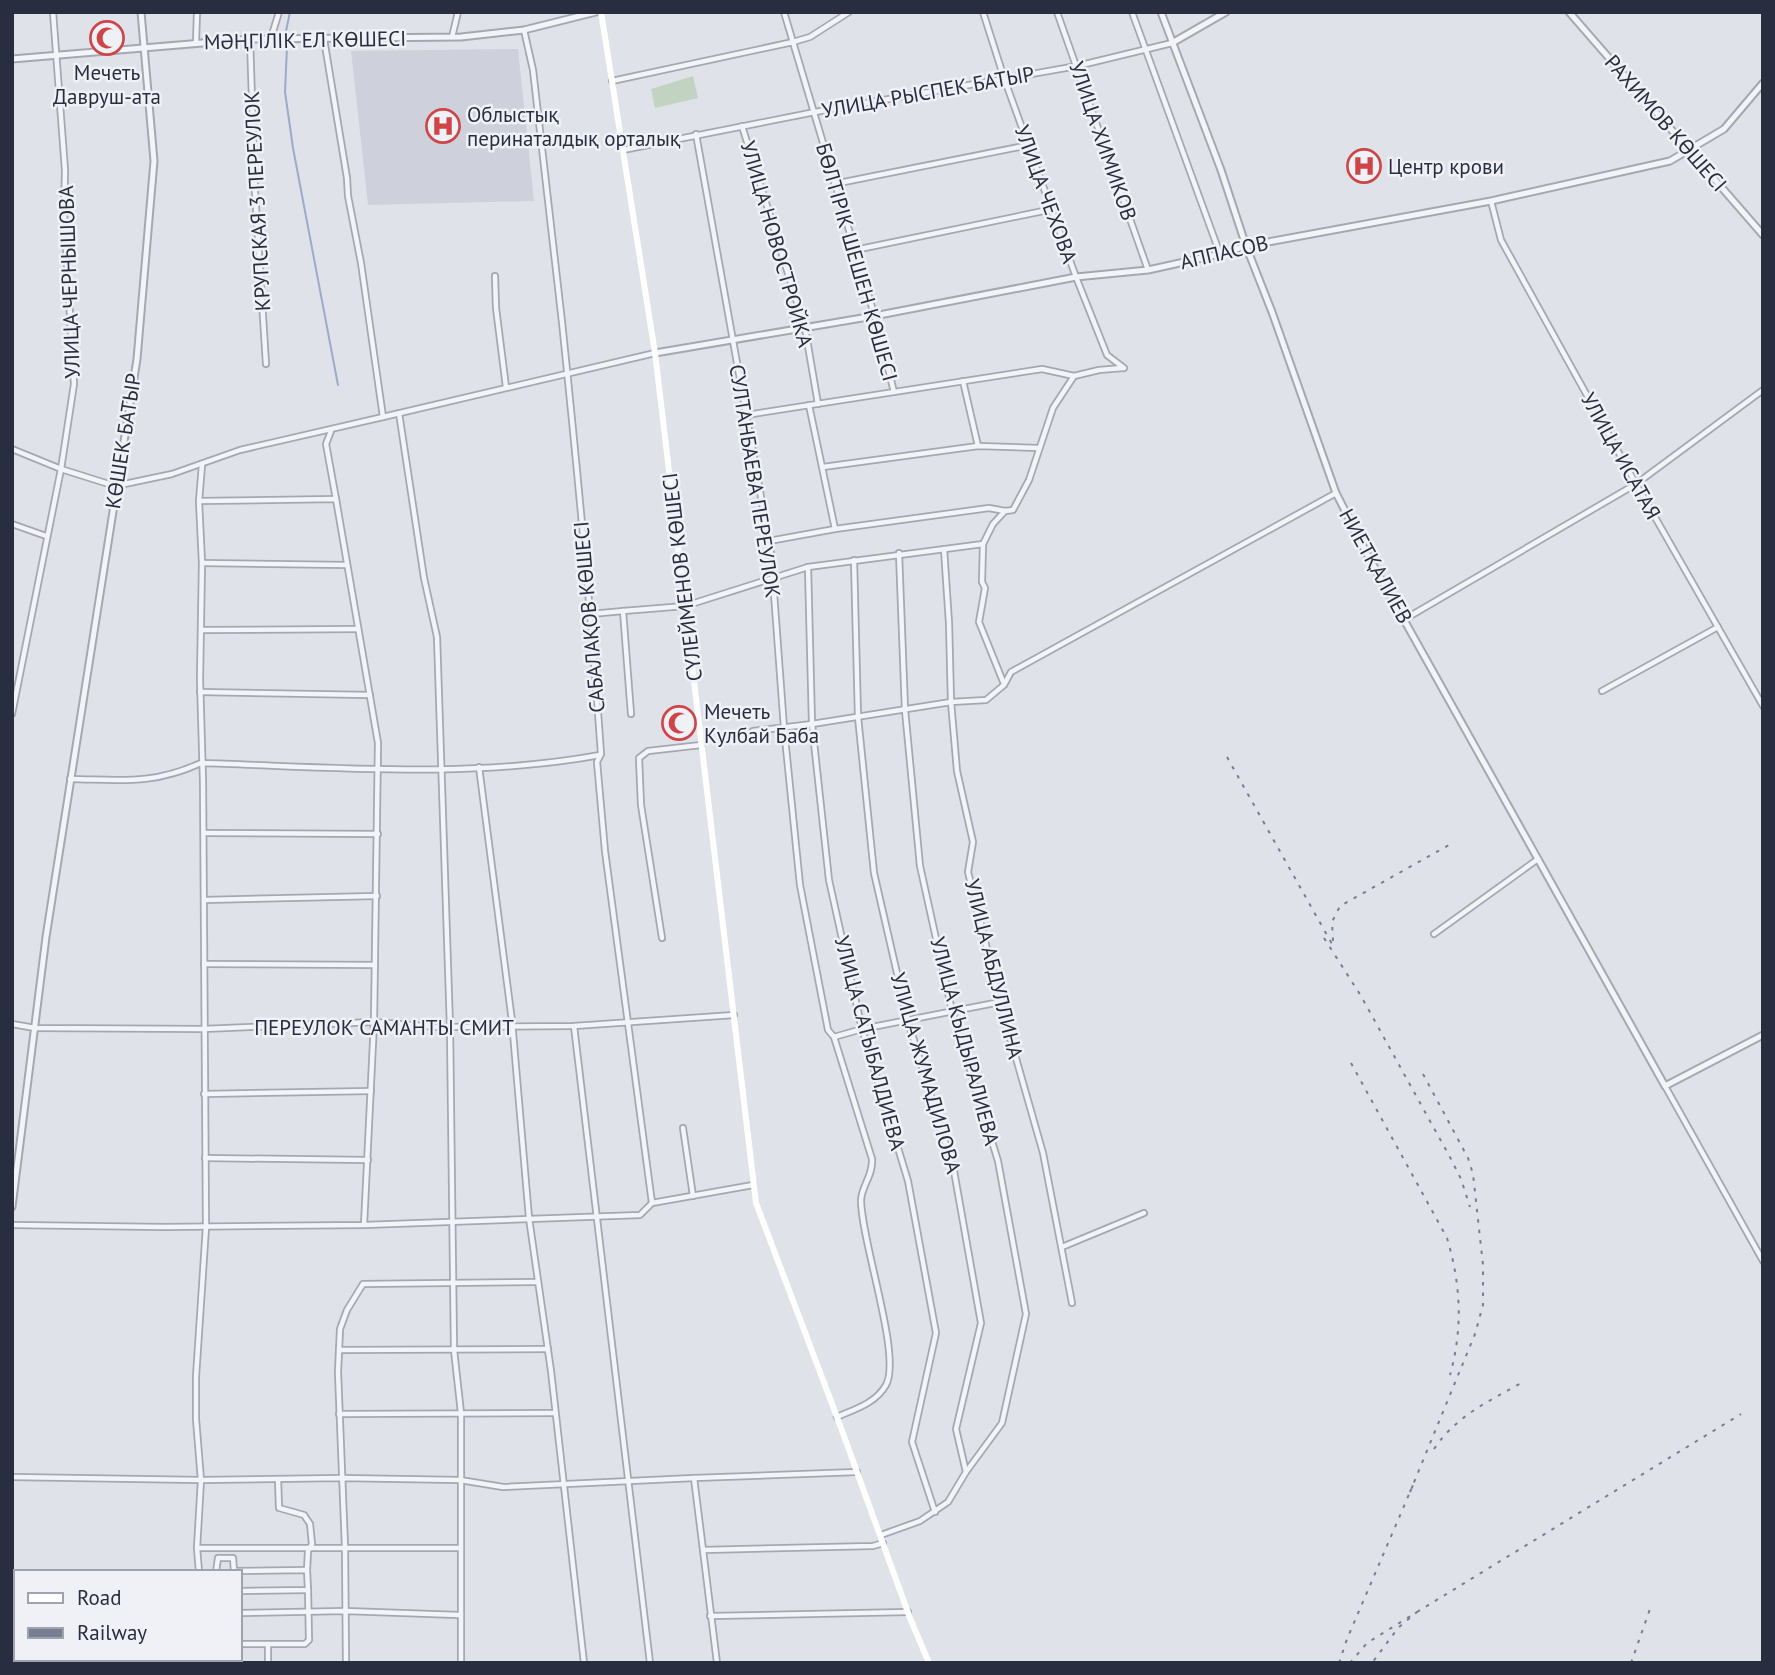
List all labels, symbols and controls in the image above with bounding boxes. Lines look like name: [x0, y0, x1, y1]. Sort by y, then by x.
mosque icon: Мечеть Давруш-ата: [88, 19, 126, 57]
street label: МӘҢГІЛІК ЕЛ КӨШЕСІ: [204, 25, 406, 55]
street label: РАХИМОВ КӨШЕСІ: [1599, 49, 1733, 197]
street label: УЛИЦА ХИМИКОВ: [1063, 58, 1143, 224]
place label: Мечеть Давруш-ата: [53, 59, 161, 110]
street label: УЛИЦА РЫСПЕК БАТЫР: [820, 60, 1036, 124]
street label: КРУПСКАЯ 3 ПЕРЕУЛОК: [238, 90, 276, 312]
place label: Облыстық перинаталдық орталық: [467, 101, 681, 152]
hospital icon: Облыстық перинаталдық орталық: [424, 107, 462, 145]
street label: УЛИЦА ЧЕХОВА: [1008, 121, 1084, 267]
street label: УЛИЦА НОВОСТРОЙКА: [735, 138, 820, 351]
street label: БӨЛТІРІК ШЕШЕН КӨШЕСІ: [810, 140, 904, 384]
hospital icon: Центр крови: [1345, 147, 1383, 185]
place label: Центр крови: [1388, 153, 1504, 180]
street label: УЛИЦА ЧЕРНЫШОВА: [52, 184, 86, 379]
street label: АППАСОВ: [1177, 229, 1271, 275]
street label: СУЛТАНБАЕВА ПЕРЕУЛОК: [723, 362, 787, 600]
street label: КӨШЕК БАТЫР: [99, 371, 147, 511]
street label: УЛИЦА ИСАТАЯ: [1575, 388, 1667, 524]
street label: СҮЛЕЙМЕНОВ КӨШЕСІ: [656, 471, 708, 683]
street label: НИЕТҚАЛИЕВ: [1333, 504, 1419, 628]
street label: САБАЛАҚОВ КӨШЕСІ: [567, 520, 611, 714]
place label: Мечеть Кулбай Баба: [704, 698, 819, 749]
mosque icon: Мечеть Кулбай Баба: [660, 704, 698, 742]
street label: УЛИЦА АБДУЛЛИНА: [959, 876, 1030, 1062]
street label: УЛИЦА САТЫБАЛДИЕВА: [828, 933, 912, 1154]
street label: УЛИЦА КЫДЫРАЛИЕВА: [924, 934, 1006, 1149]
street label: УЛИЦА ЖУМАДИЛОВА: [884, 970, 968, 1177]
street label: ПЕРЕУЛОК САМАНТЫ СМИТ: [254, 1014, 514, 1041]
legend: [14, 1570, 242, 1661]
text: Road: [77, 1584, 121, 1611]
text: Railway: [77, 1619, 147, 1646]

